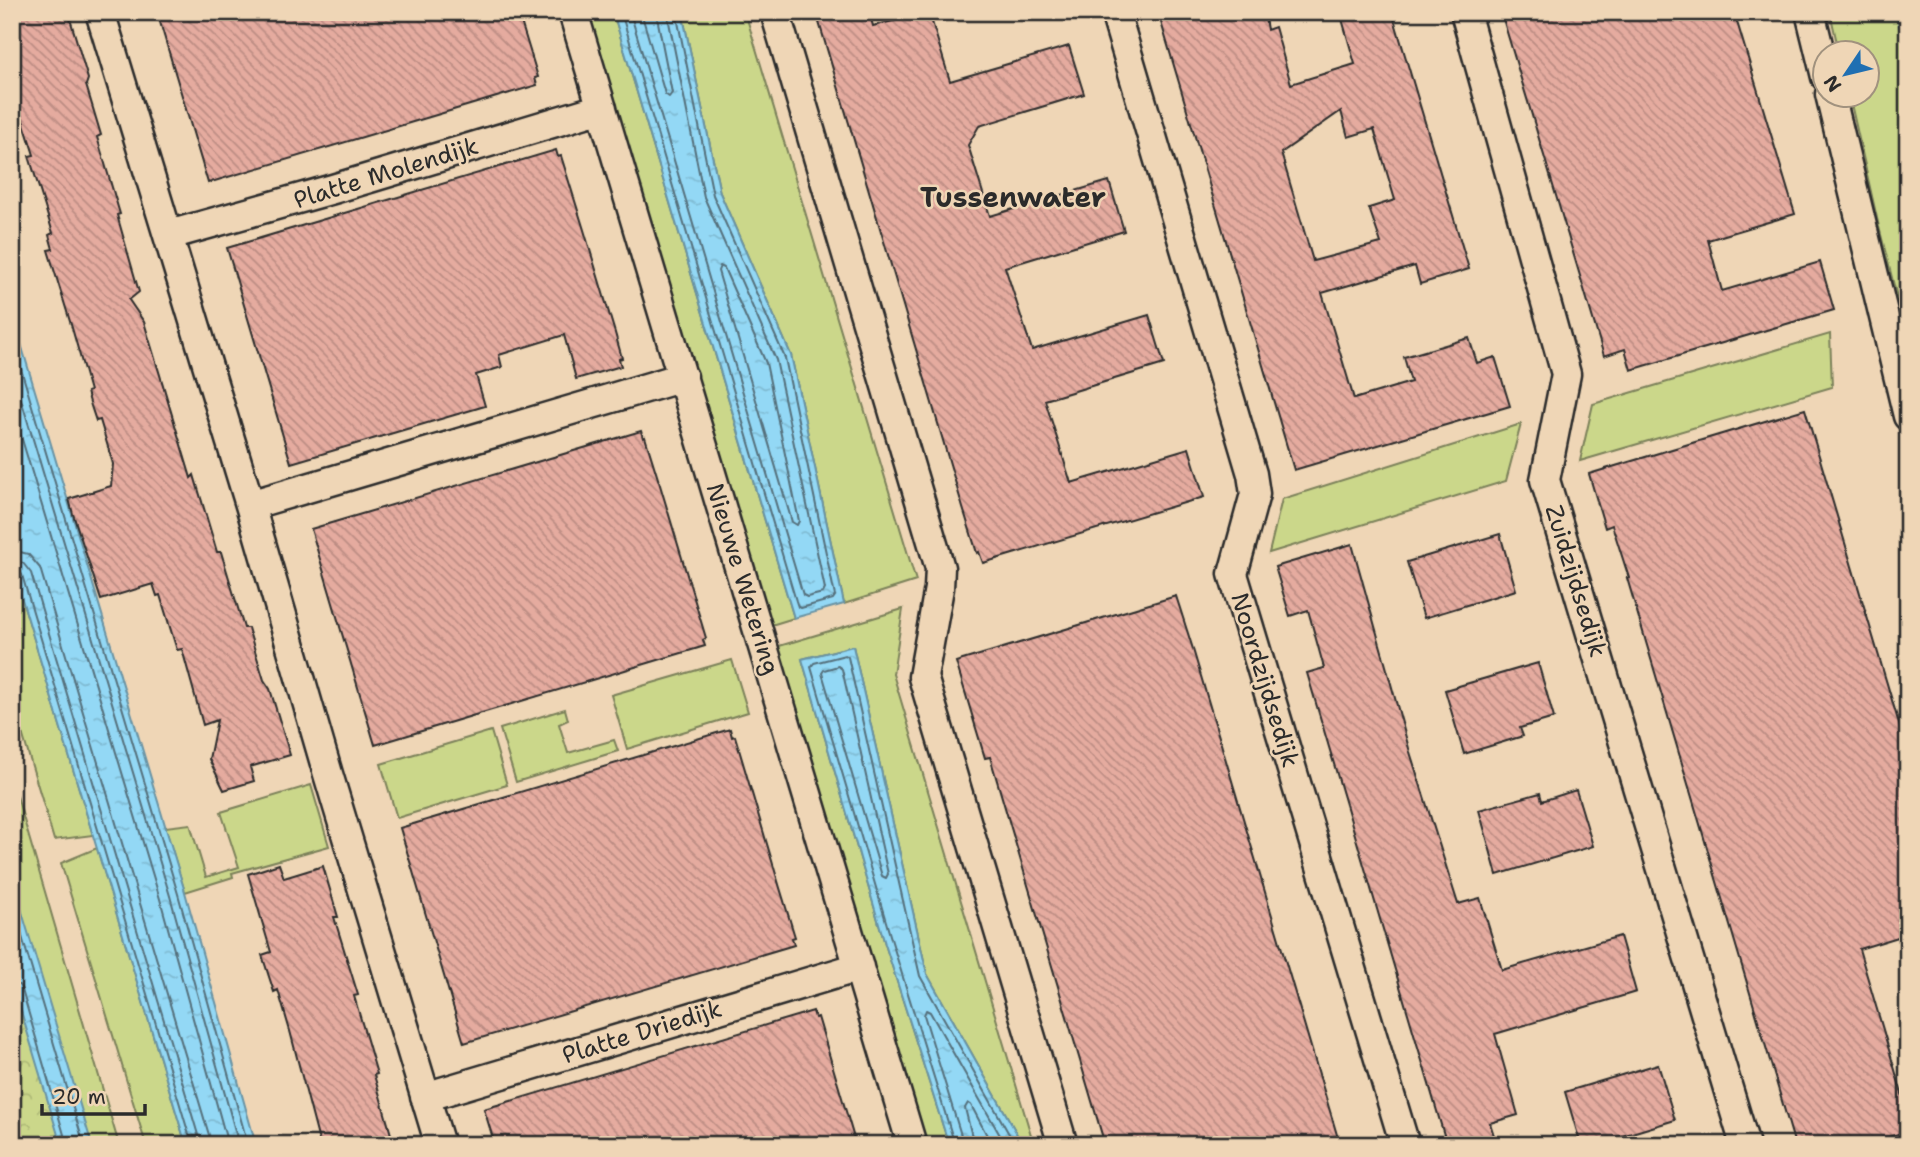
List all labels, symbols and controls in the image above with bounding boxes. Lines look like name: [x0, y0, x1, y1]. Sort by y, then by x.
north arrow: [1812, 38, 1882, 108]
text: N: [1818, 70, 1847, 97]
street label: Platte Molendijk: [290, 130, 482, 216]
district label: Tussenwater: [920, 178, 1106, 216]
street label: Nieuwe Wetering: [699, 479, 787, 679]
street label: Zuidzijdsedijk: [1538, 501, 1614, 661]
street label: Noordzijdsedijk: [1223, 589, 1307, 771]
street label: Platte Driedijk: [558, 993, 726, 1071]
scale bar: [42, 1073, 145, 1117]
text: 20 m: [52, 1083, 106, 1111]

